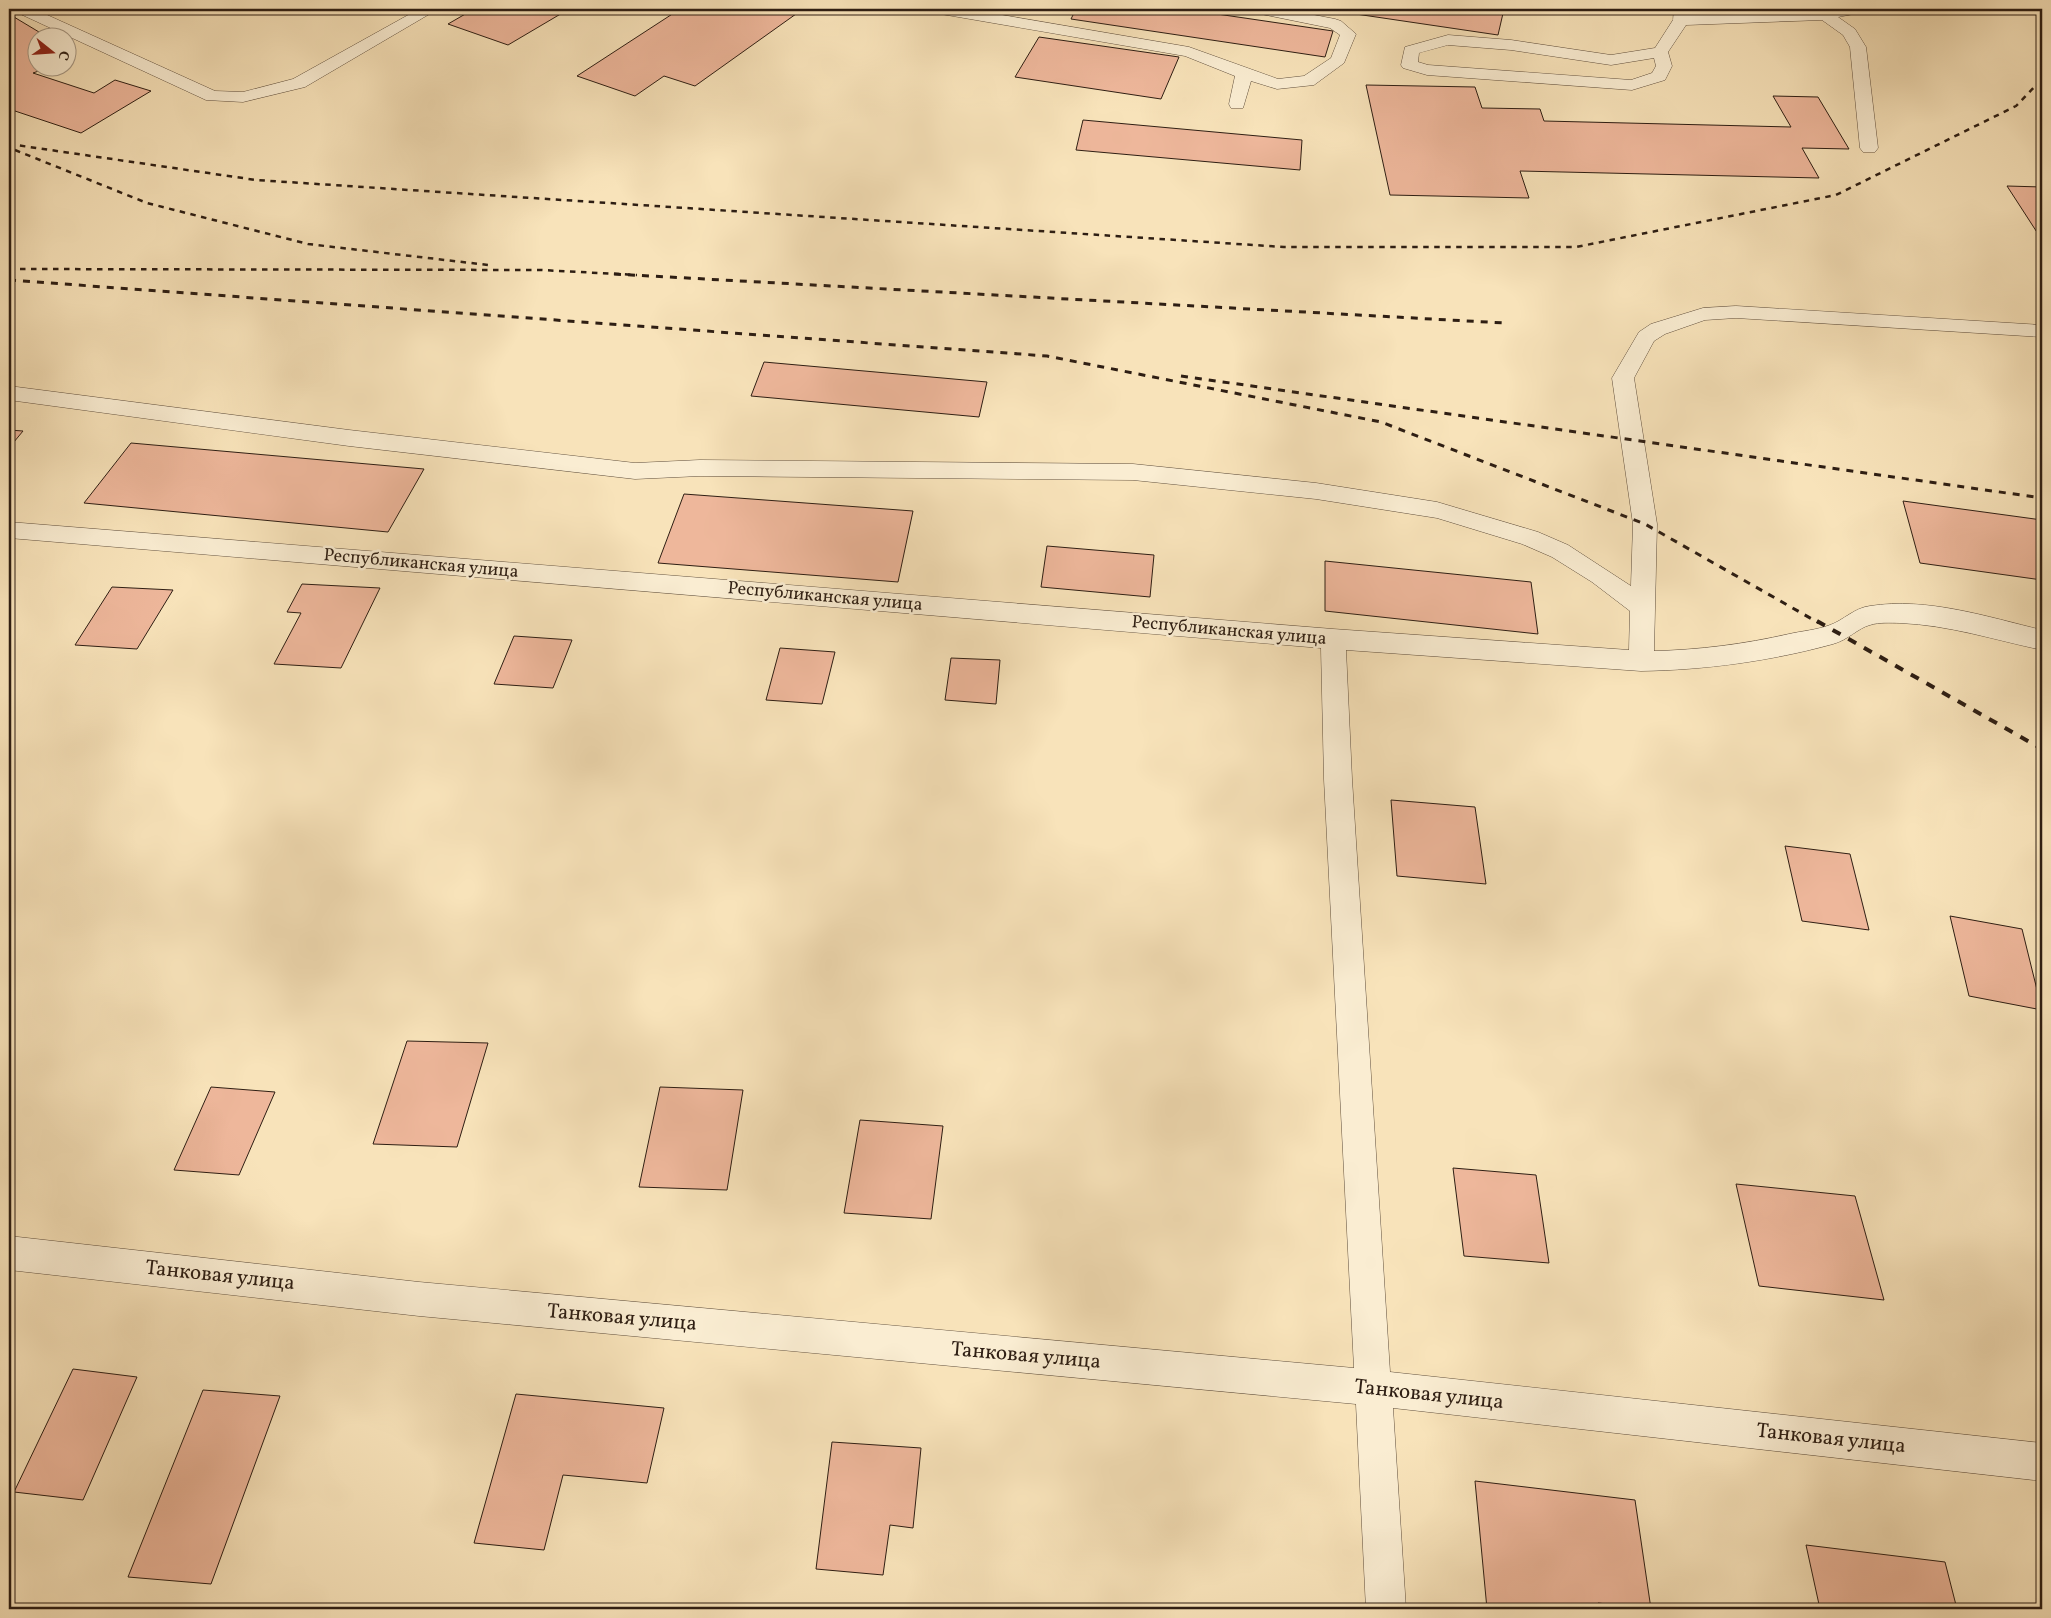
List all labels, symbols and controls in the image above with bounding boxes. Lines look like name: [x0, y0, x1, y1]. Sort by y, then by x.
north arrow: [28, 28, 78, 78]
text: С: [53, 48, 73, 62]
street label: Республиканская улица: [322, 543, 520, 585]
street label: Республиканская улица: [726, 576, 924, 618]
street label: Республиканская улица: [1130, 610, 1328, 652]
street label: Танковая улица: [144, 1254, 296, 1298]
street label: Танковая улица: [546, 1297, 698, 1339]
street label: Танковая улица: [950, 1335, 1102, 1377]
street label: Танковая улица: [1353, 1373, 1505, 1417]
street label: Танковая улица: [1755, 1417, 1907, 1461]

